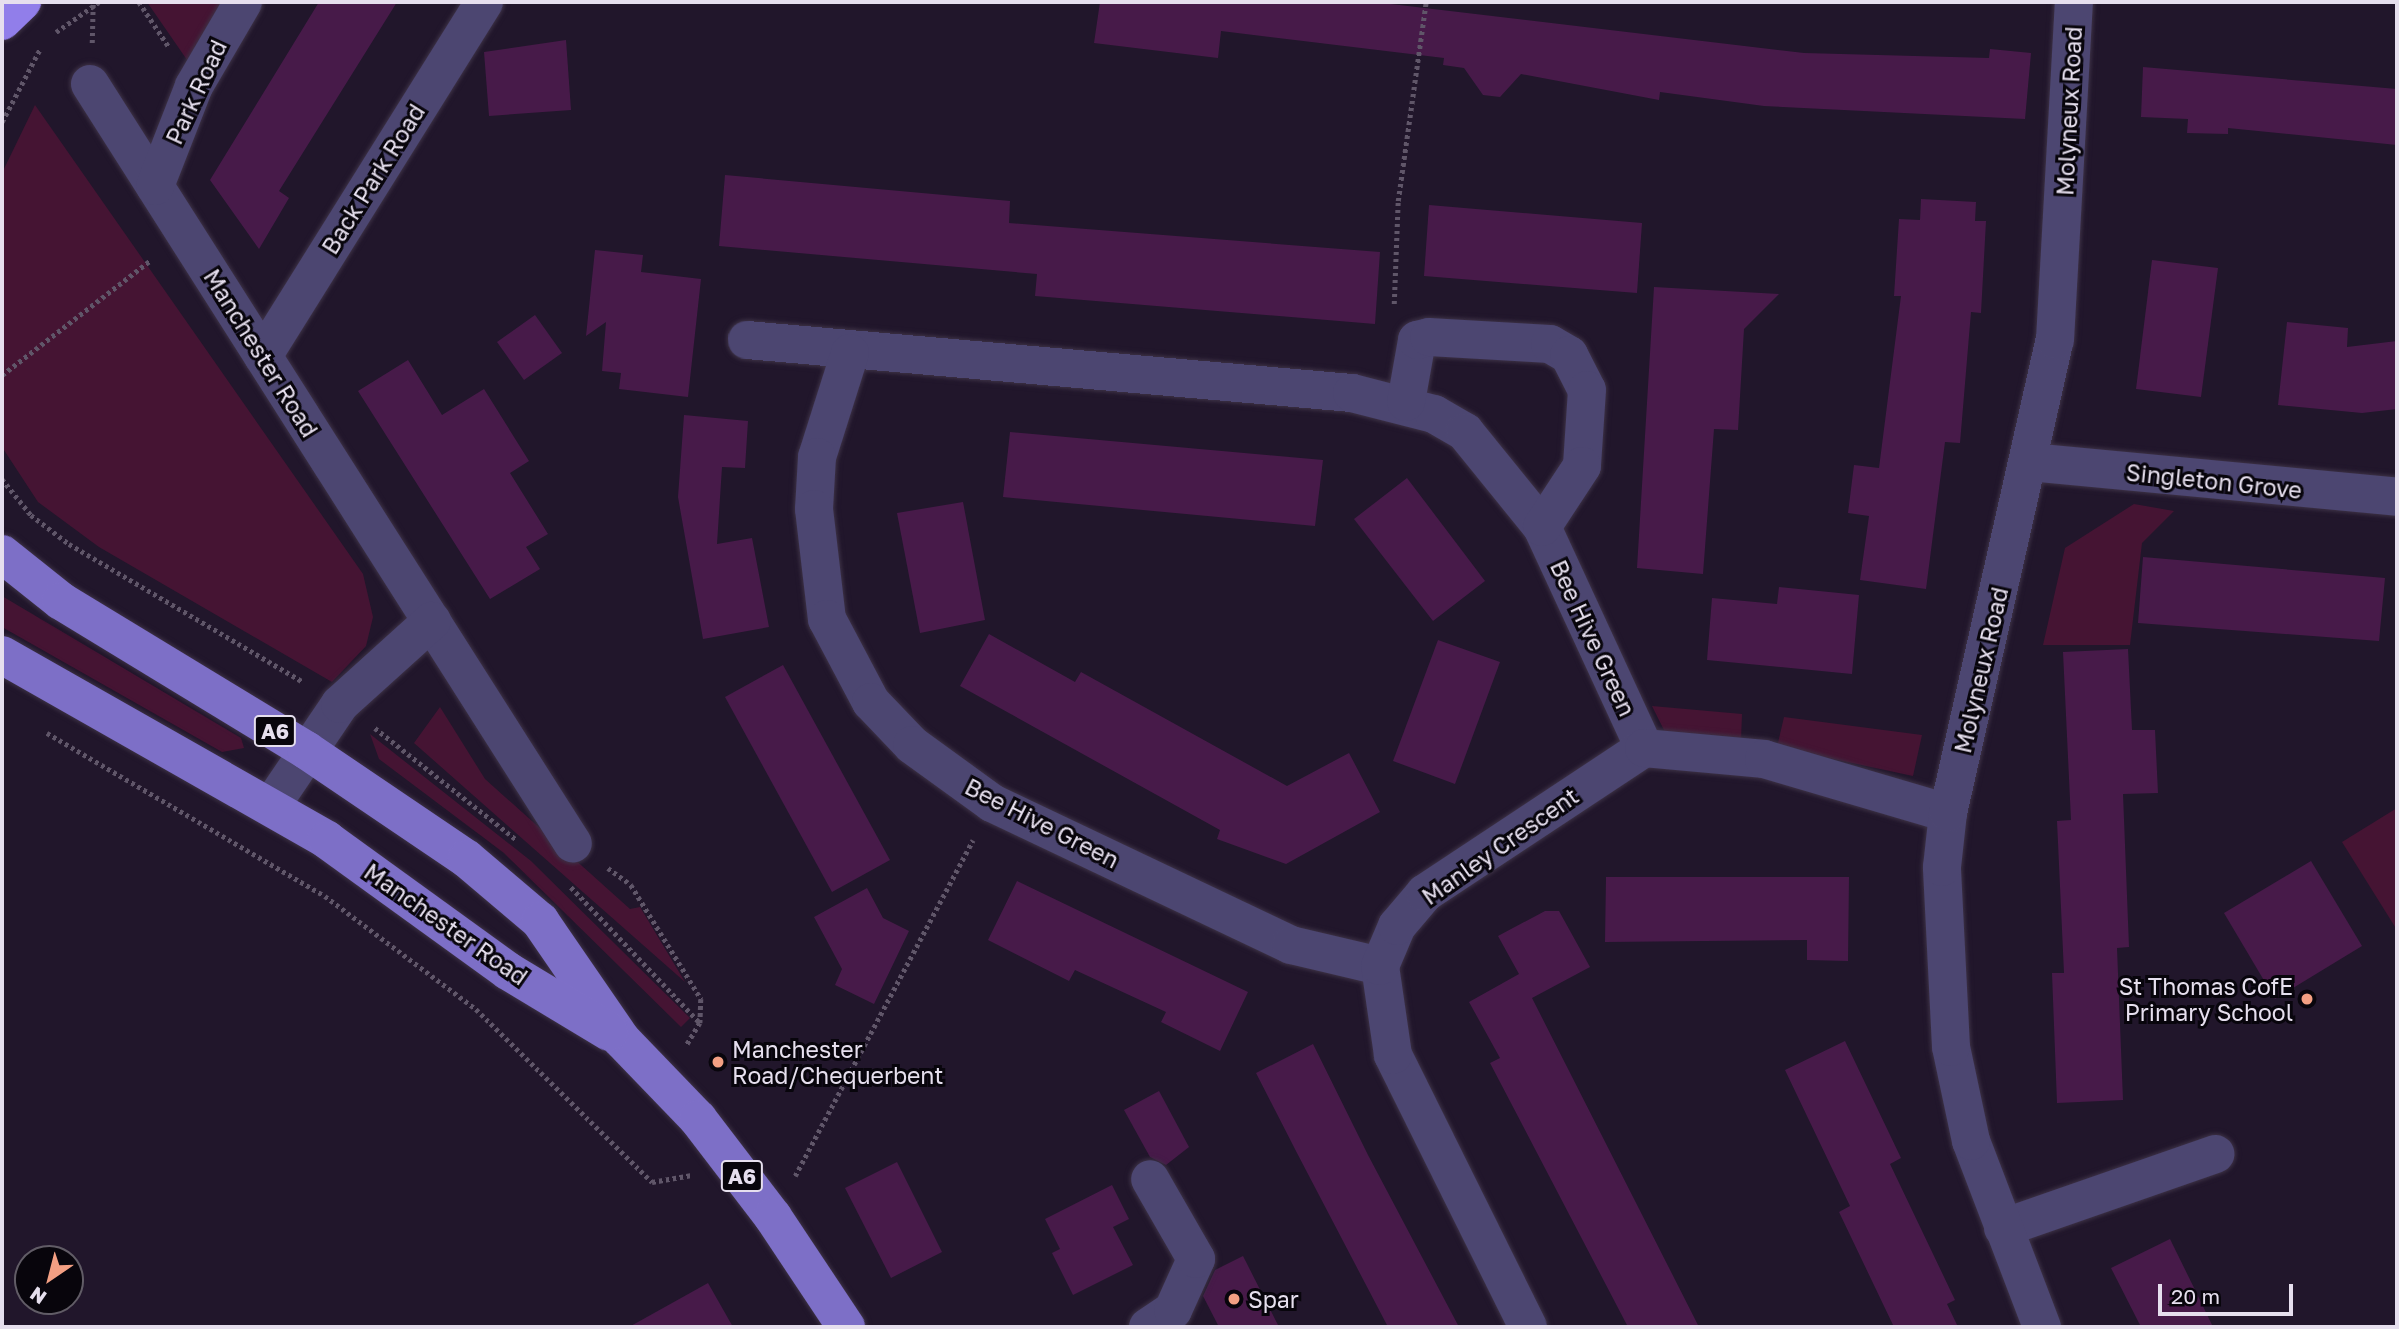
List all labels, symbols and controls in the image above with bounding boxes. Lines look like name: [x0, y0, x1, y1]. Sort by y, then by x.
street label: Molyneux Road: [2051, 26, 2087, 196]
street label: Park Road: [160, 35, 232, 149]
street label: Back Park Road: [316, 99, 430, 259]
street label: Manchester Road: [198, 264, 324, 442]
street label: Singleton Grove: [2125, 458, 2303, 504]
street label: Bee Hive Green: [1545, 556, 1641, 720]
street label: Molyneux Road: [1948, 584, 2014, 756]
road number: A6: [252, 714, 298, 748]
street label: Bee Hive Green: [961, 772, 1123, 874]
street label: Manley Crescent: [1417, 782, 1583, 910]
street label: Manchester Road: [359, 857, 533, 991]
place label: St Thomas CofE Primary School: [2119, 972, 2293, 1026]
marker: St Thomas CofE Primary School: [2299, 991, 2315, 1007]
place label: Manchester Road/Chequerbent: [732, 1035, 943, 1089]
marker: Manchester Road/Chequerbent: [710, 1054, 726, 1070]
road number: A6: [719, 1158, 765, 1194]
north arrow: [14, 1245, 84, 1315]
scale bar: [2161, 1270, 2296, 1314]
text: N: [25, 1282, 50, 1310]
text: 20 m: [2171, 1283, 2220, 1309]
place label: Spar: [1248, 1285, 1299, 1313]
marker: Spar: [1226, 1291, 1242, 1307]

